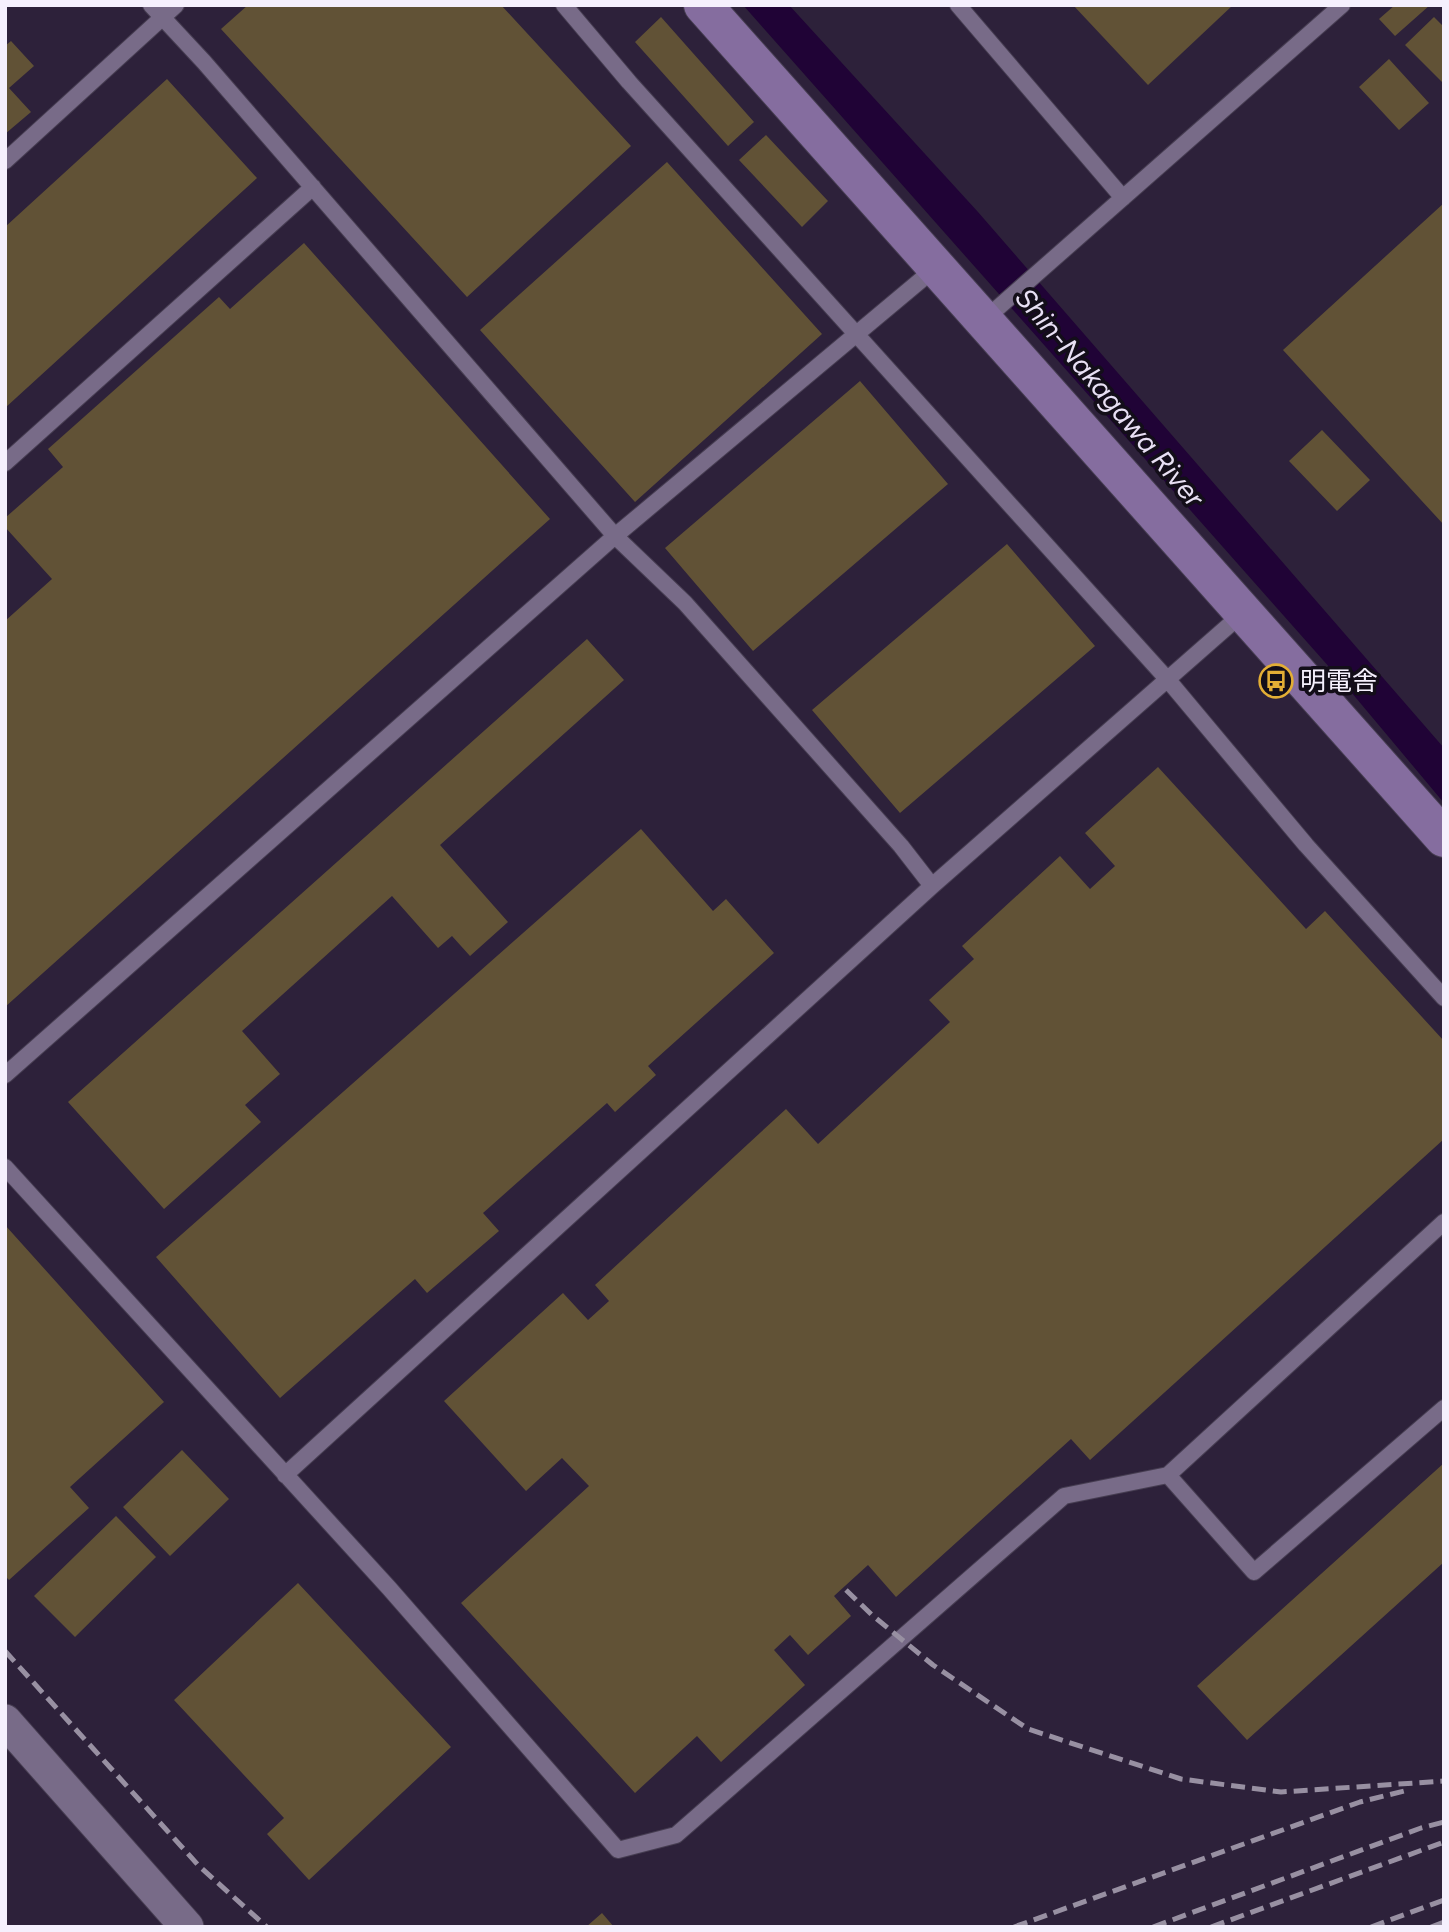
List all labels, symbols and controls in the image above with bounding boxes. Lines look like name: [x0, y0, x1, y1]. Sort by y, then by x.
water label: Shin-Nakagawa River: [1008, 281, 1213, 515]
bus stop icon: 明電舎: [1257, 662, 1295, 700]
place label: 明電舎: [1300, 665, 1378, 697]

